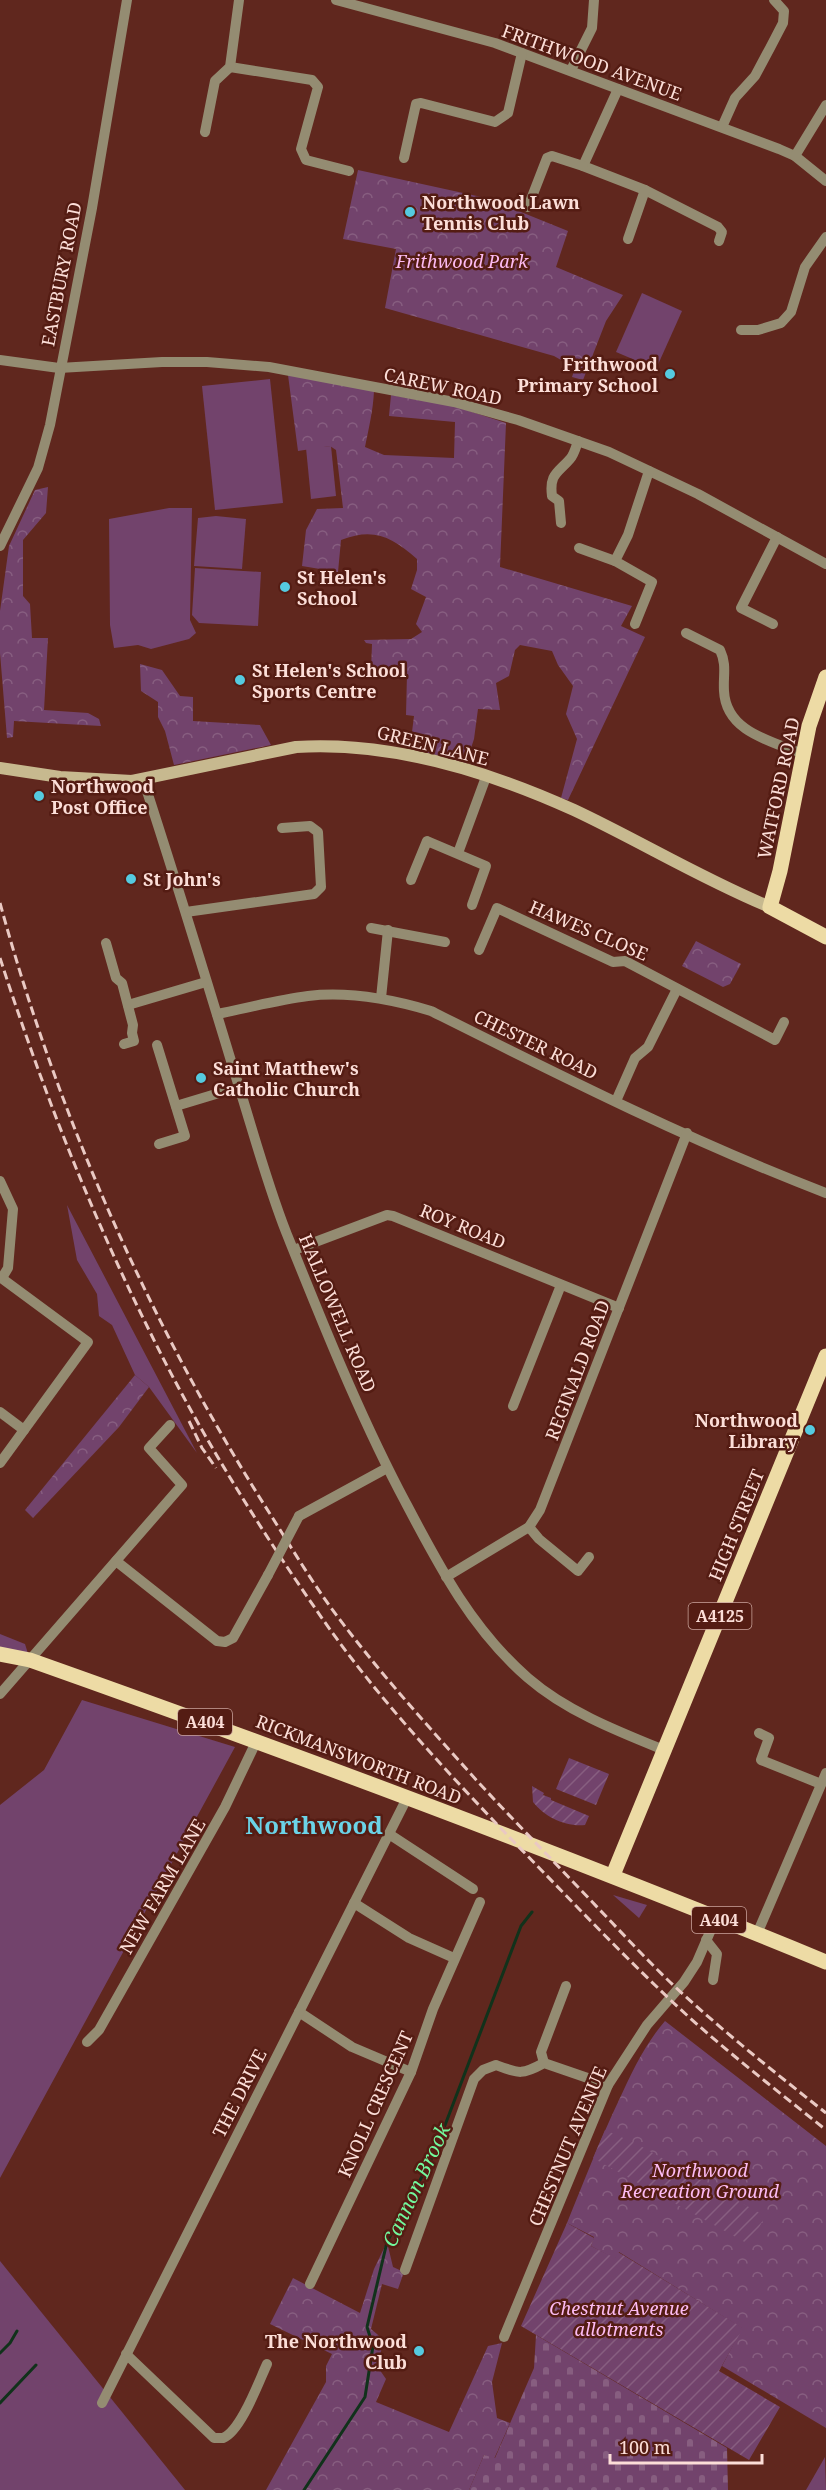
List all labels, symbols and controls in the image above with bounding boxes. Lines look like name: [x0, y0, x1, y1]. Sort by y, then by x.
street label: FRITHWOOD AVENUE: [499, 18, 685, 106]
place label: Northwood Lawn Tennis Club: [422, 190, 580, 235]
street label: EASTBURY ROAD: [35, 200, 87, 348]
marker: Northwood Lawn Tennis Club: [403, 205, 417, 219]
park label: Frithwood Park: [395, 249, 529, 273]
place label: Frithwood Primary School: [517, 352, 659, 397]
street label: CAREW ROAD: [382, 362, 504, 410]
marker: Frithwood Primary School: [663, 367, 677, 381]
place label: St Helen's School: [297, 565, 387, 610]
marker: St Helen's School: [278, 580, 292, 594]
place label: St Helen's School Sports Centre: [252, 658, 407, 703]
marker: St Helen's School Sports Centre: [233, 673, 247, 687]
street label: WATFORD ROAD: [751, 715, 805, 861]
street label: GREEN LANE: [375, 720, 491, 770]
place label: Northwood Post Office: [51, 774, 154, 819]
marker: Northwood Post Office: [32, 789, 46, 803]
place label: St John's: [143, 867, 221, 891]
marker: St John's: [124, 872, 138, 886]
street label: HAWES CLOSE: [526, 894, 652, 966]
street label: CHESTER ROAD: [470, 1004, 602, 1084]
place label: Saint Matthew's Catholic Church: [213, 1056, 360, 1101]
marker: Saint Matthew's Catholic Church: [194, 1071, 208, 1085]
street label: ROY ROAD: [417, 1198, 509, 1254]
street label: HALLOWELL ROAD: [294, 1230, 382, 1396]
street label: REGINALD ROAD: [539, 1297, 615, 1443]
place label: Northwood Library: [695, 1408, 799, 1453]
marker: Northwood Library: [803, 1423, 817, 1437]
street label: HIGH STREET: [703, 1466, 769, 1584]
road number: A4125: [688, 1603, 752, 1629]
road number: A404: [178, 1709, 232, 1735]
street label: RICKMANSWORTH ROAD: [253, 1709, 465, 1809]
district label: Northwood: [245, 1808, 383, 1841]
street label: NEW FARM LANE: [114, 1814, 210, 1958]
road number: A404: [692, 1907, 746, 1933]
street label: KNOLL CRESCENT: [332, 2027, 418, 2181]
street label: THE DRIVE: [206, 2045, 272, 2141]
street label: CHESTNUT AVENUE: [522, 2062, 612, 2230]
water label: Cannon Brook: [376, 2118, 457, 2251]
park label: Northwood Recreation Ground: [620, 2158, 780, 2203]
park label: Chestnut Avenue allotments: [549, 2296, 689, 2341]
place label: The Northwood Club: [265, 2329, 407, 2374]
marker: The Northwood Club: [412, 2344, 426, 2358]
scale bar: [610, 2427, 762, 2465]
text: 100 m: [619, 2435, 671, 2459]

